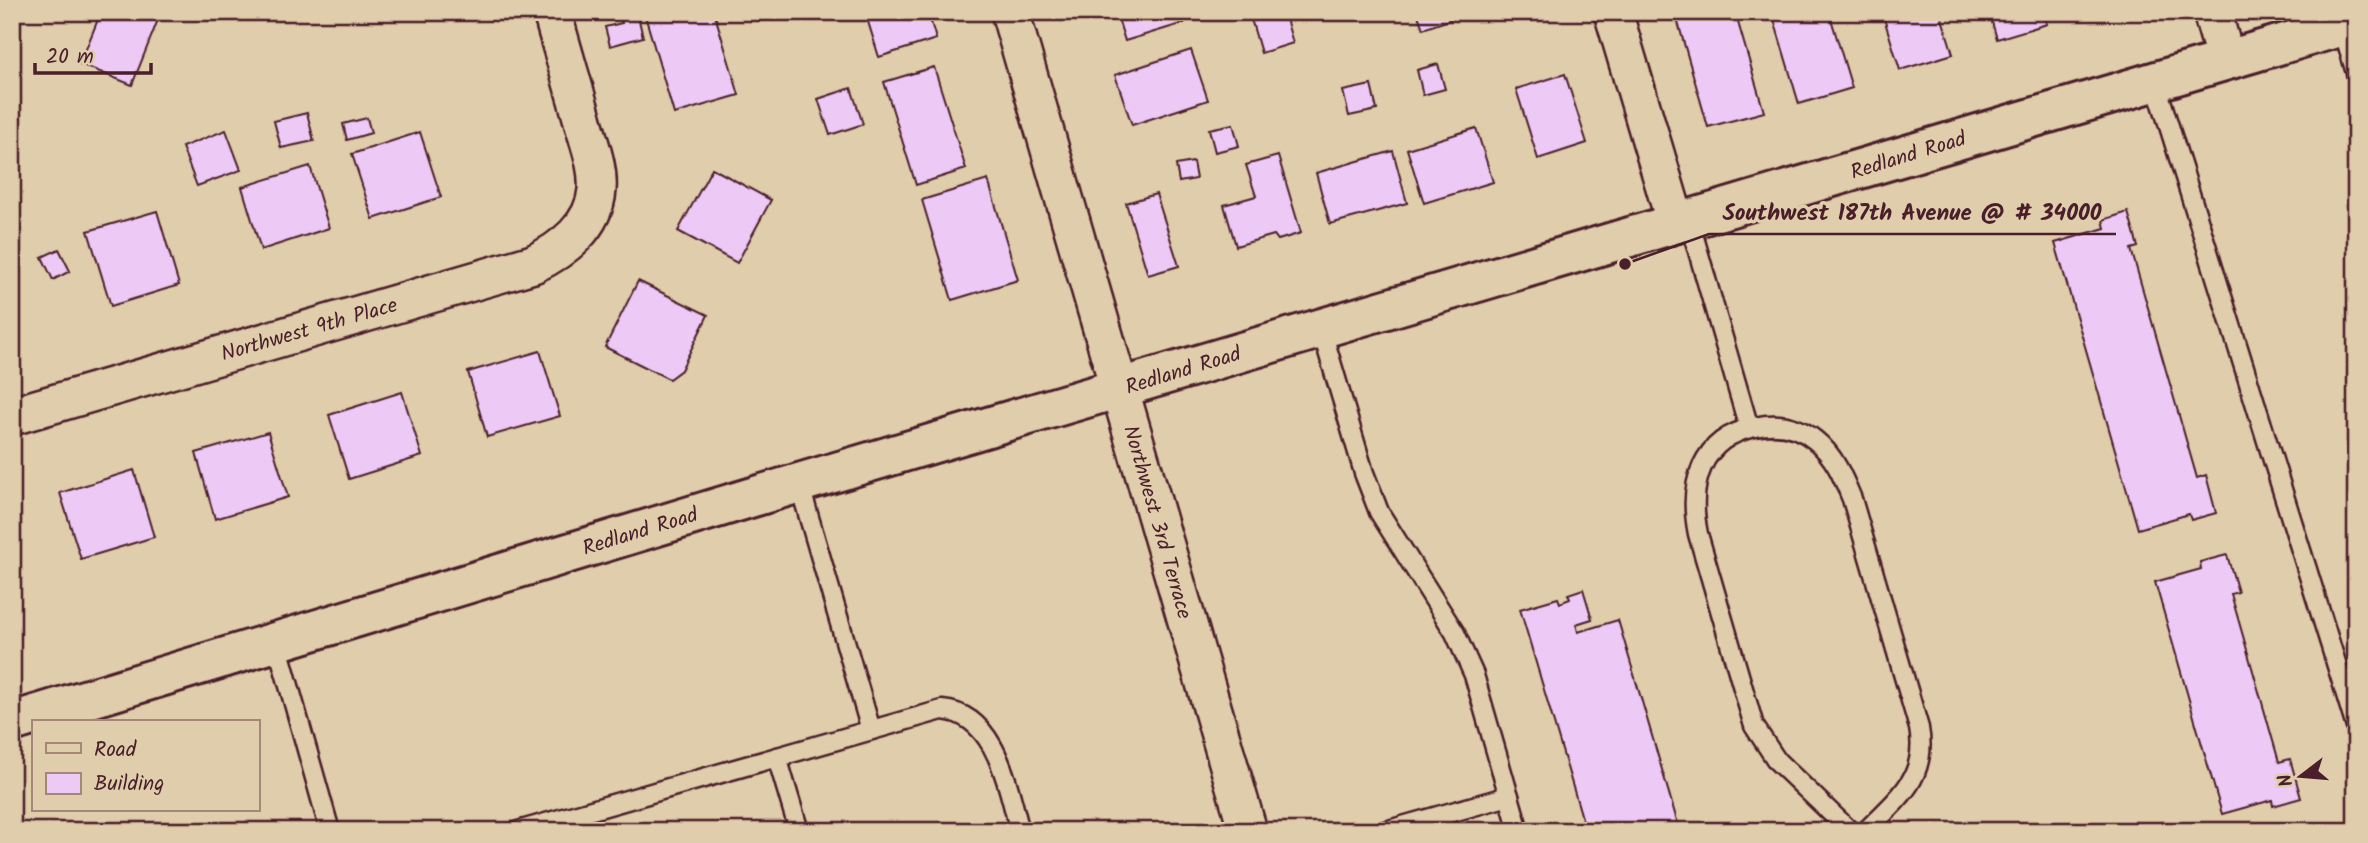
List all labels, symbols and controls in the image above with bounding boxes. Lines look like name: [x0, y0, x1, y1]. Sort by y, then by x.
scale bar: [35, 32, 150, 76]
text: 20 m: [46, 41, 94, 74]
street label: Redland Road: [1847, 123, 1971, 190]
callout: Southwest 187th Avenue @ # 34000: [1709, 190, 2116, 234]
text: Southwest 187th Avenue @ # 34000: [1722, 196, 2102, 232]
street label: Northwest 9th Place: [217, 289, 402, 371]
street label: Redland Road: [1122, 338, 1246, 405]
street label: Northwest 3rd Terrace: [1113, 422, 1200, 624]
street label: Redland Road: [579, 499, 703, 566]
legend: [32, 720, 259, 812]
text: Road: [94, 734, 137, 767]
north arrow: [2266, 742, 2336, 812]
text: Building: [94, 768, 164, 801]
text: N: [2271, 770, 2303, 790]

